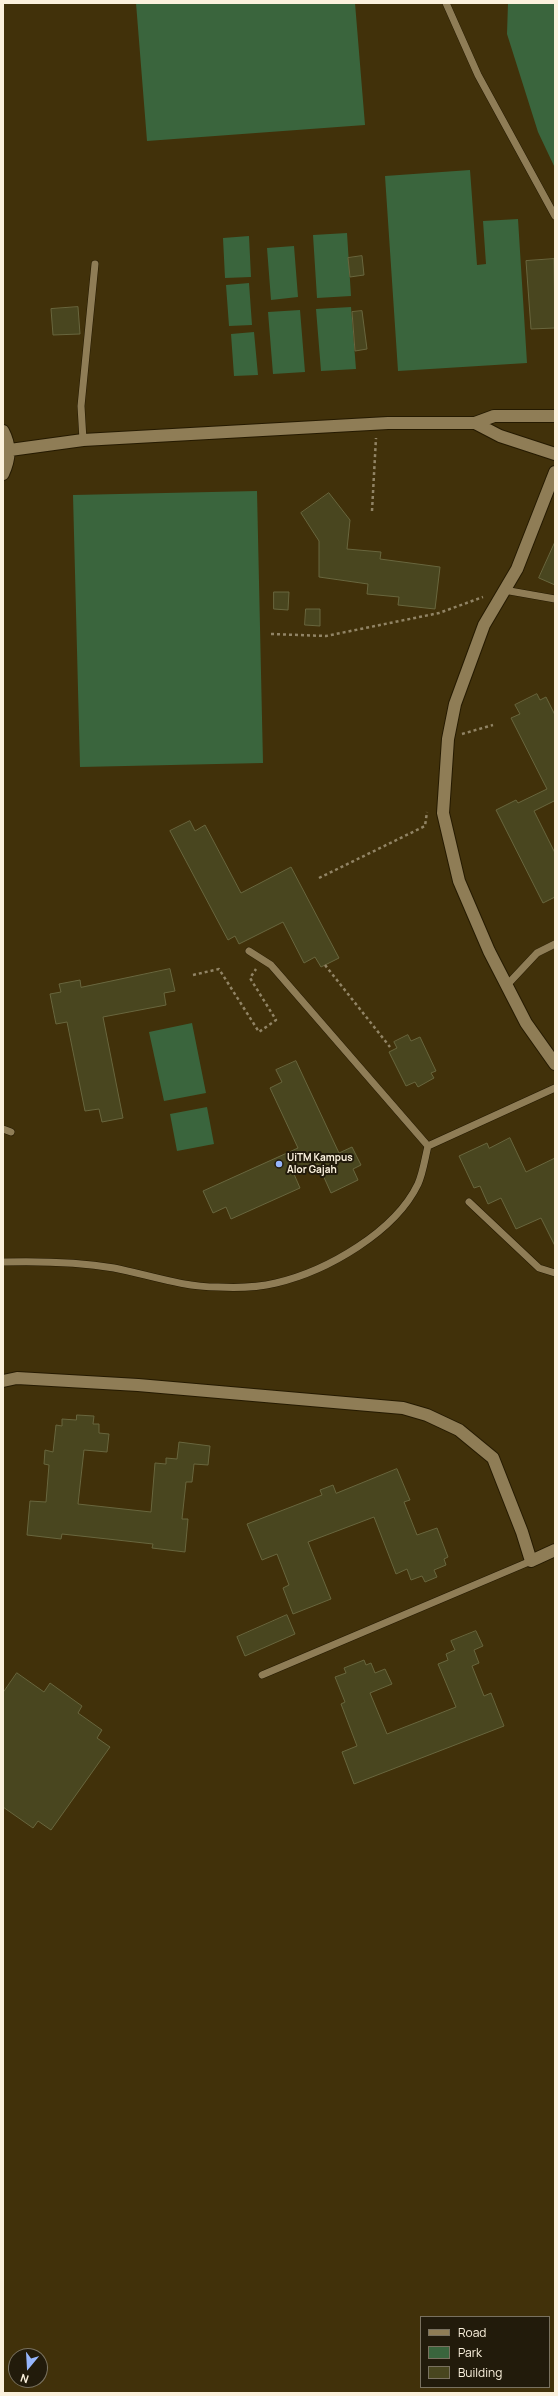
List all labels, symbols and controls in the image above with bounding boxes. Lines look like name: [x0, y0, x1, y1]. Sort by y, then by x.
place label: UiTM Kampus Alor Gajah: [287, 1152, 353, 1176]
marker: UiTM Kampus Alor Gajah: [274, 1159, 284, 1169]
legend: [420, 2316, 550, 2388]
text: Road: [458, 2324, 486, 2341]
text: Park: [458, 2344, 482, 2361]
north arrow: [8, 2348, 48, 2388]
text: Building: [458, 2364, 502, 2381]
text: N: [18, 2371, 31, 2387]

